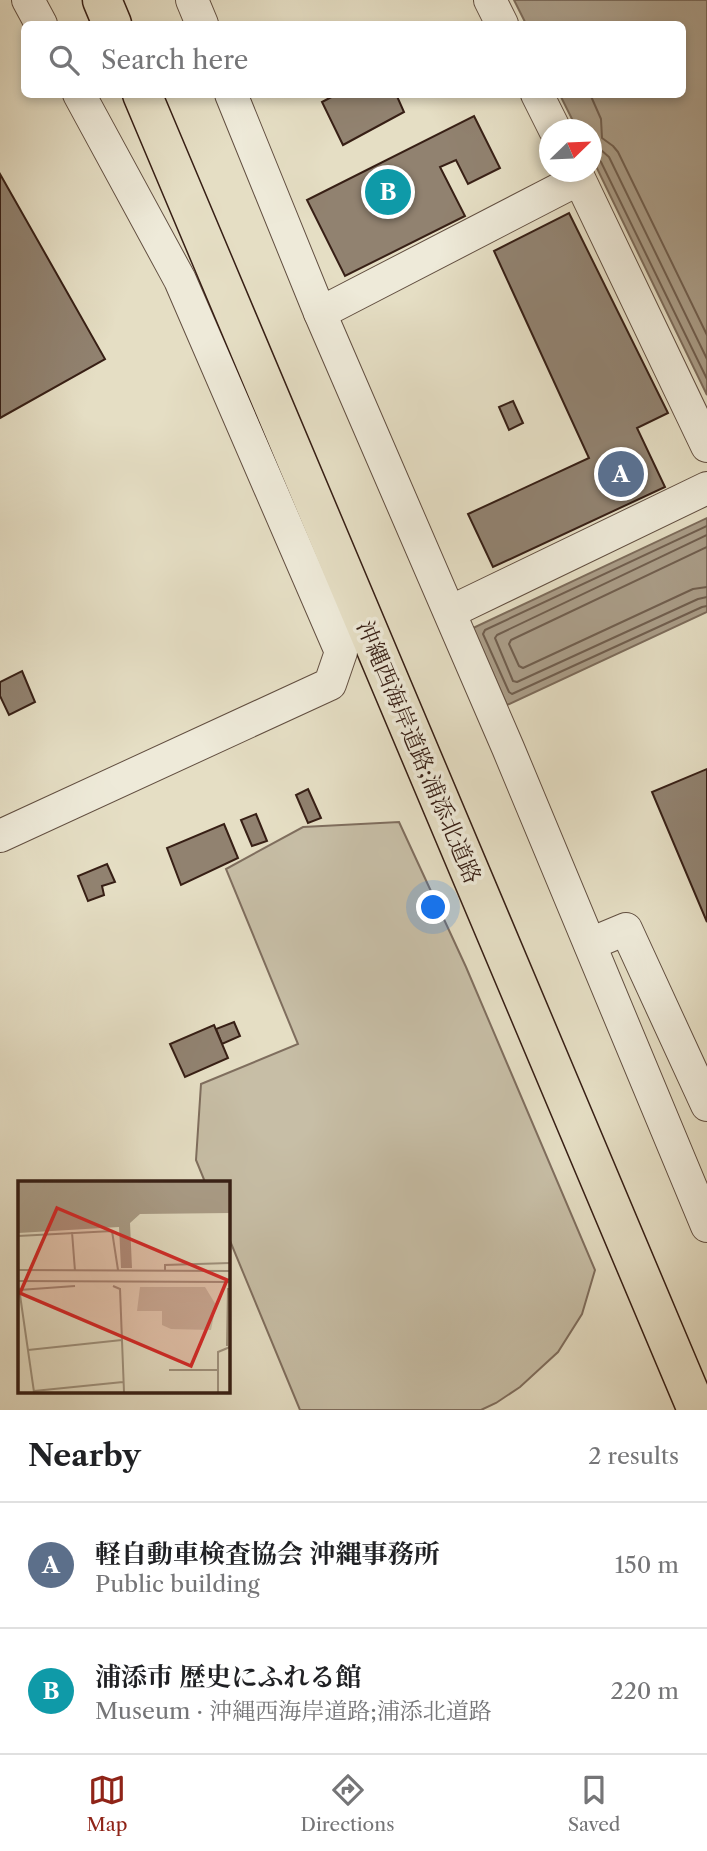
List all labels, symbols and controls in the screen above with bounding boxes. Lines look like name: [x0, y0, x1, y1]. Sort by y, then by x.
search box: [21, 21, 686, 98]
icon: search: [45, 41, 83, 79]
text: Search here: [101, 44, 248, 76]
north arrow: [539, 119, 602, 182]
pin: B: [365, 166, 411, 218]
pin: A: [598, 448, 644, 500]
street label: 沖縄西海岸道路;浦添北道路: [351, 616, 487, 888]
your location: [416, 890, 450, 924]
inset map: [18, 1181, 229, 1392]
text: Nearby: [28, 1437, 141, 1474]
text: 2 results: [588, 1442, 679, 1470]
text: 軽自動車検査協会 沖縄事務所: [95, 1538, 440, 1570]
text: A: [42, 1551, 60, 1579]
text: 150 m: [615, 1551, 679, 1579]
text: Public building: [95, 1570, 260, 1598]
text: 浦添市 歴史にふれる館: [95, 1661, 362, 1693]
text: B: [42, 1677, 60, 1705]
text: 220 m: [610, 1677, 679, 1705]
text: Museum · 沖縄西海岸道路;浦添北道路: [95, 1697, 492, 1725]
tab: Map: [87, 1771, 127, 1836]
tab: Directions: [301, 1771, 394, 1836]
tab: Saved: [568, 1771, 620, 1836]

